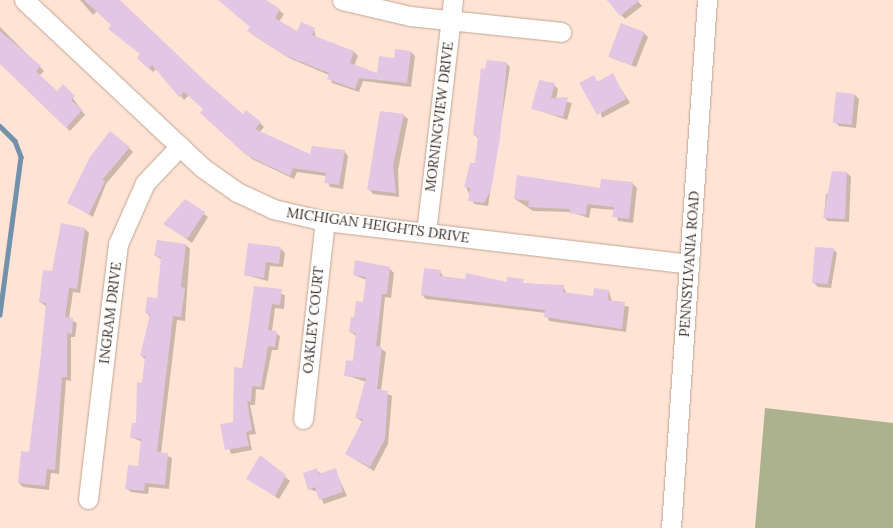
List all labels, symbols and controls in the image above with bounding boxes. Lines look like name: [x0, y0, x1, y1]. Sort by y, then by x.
street label: MORNINGVIEW DRIVE: [421, 41, 457, 193]
street label: PENNSYLVANIA ROAD: [676, 190, 702, 338]
street label: MICHIGAN HEIGHTS DRIVE: [286, 204, 470, 246]
street label: INGRAM DRIVE: [95, 261, 125, 365]
street label: OAKLEY COURT: [299, 266, 327, 374]

